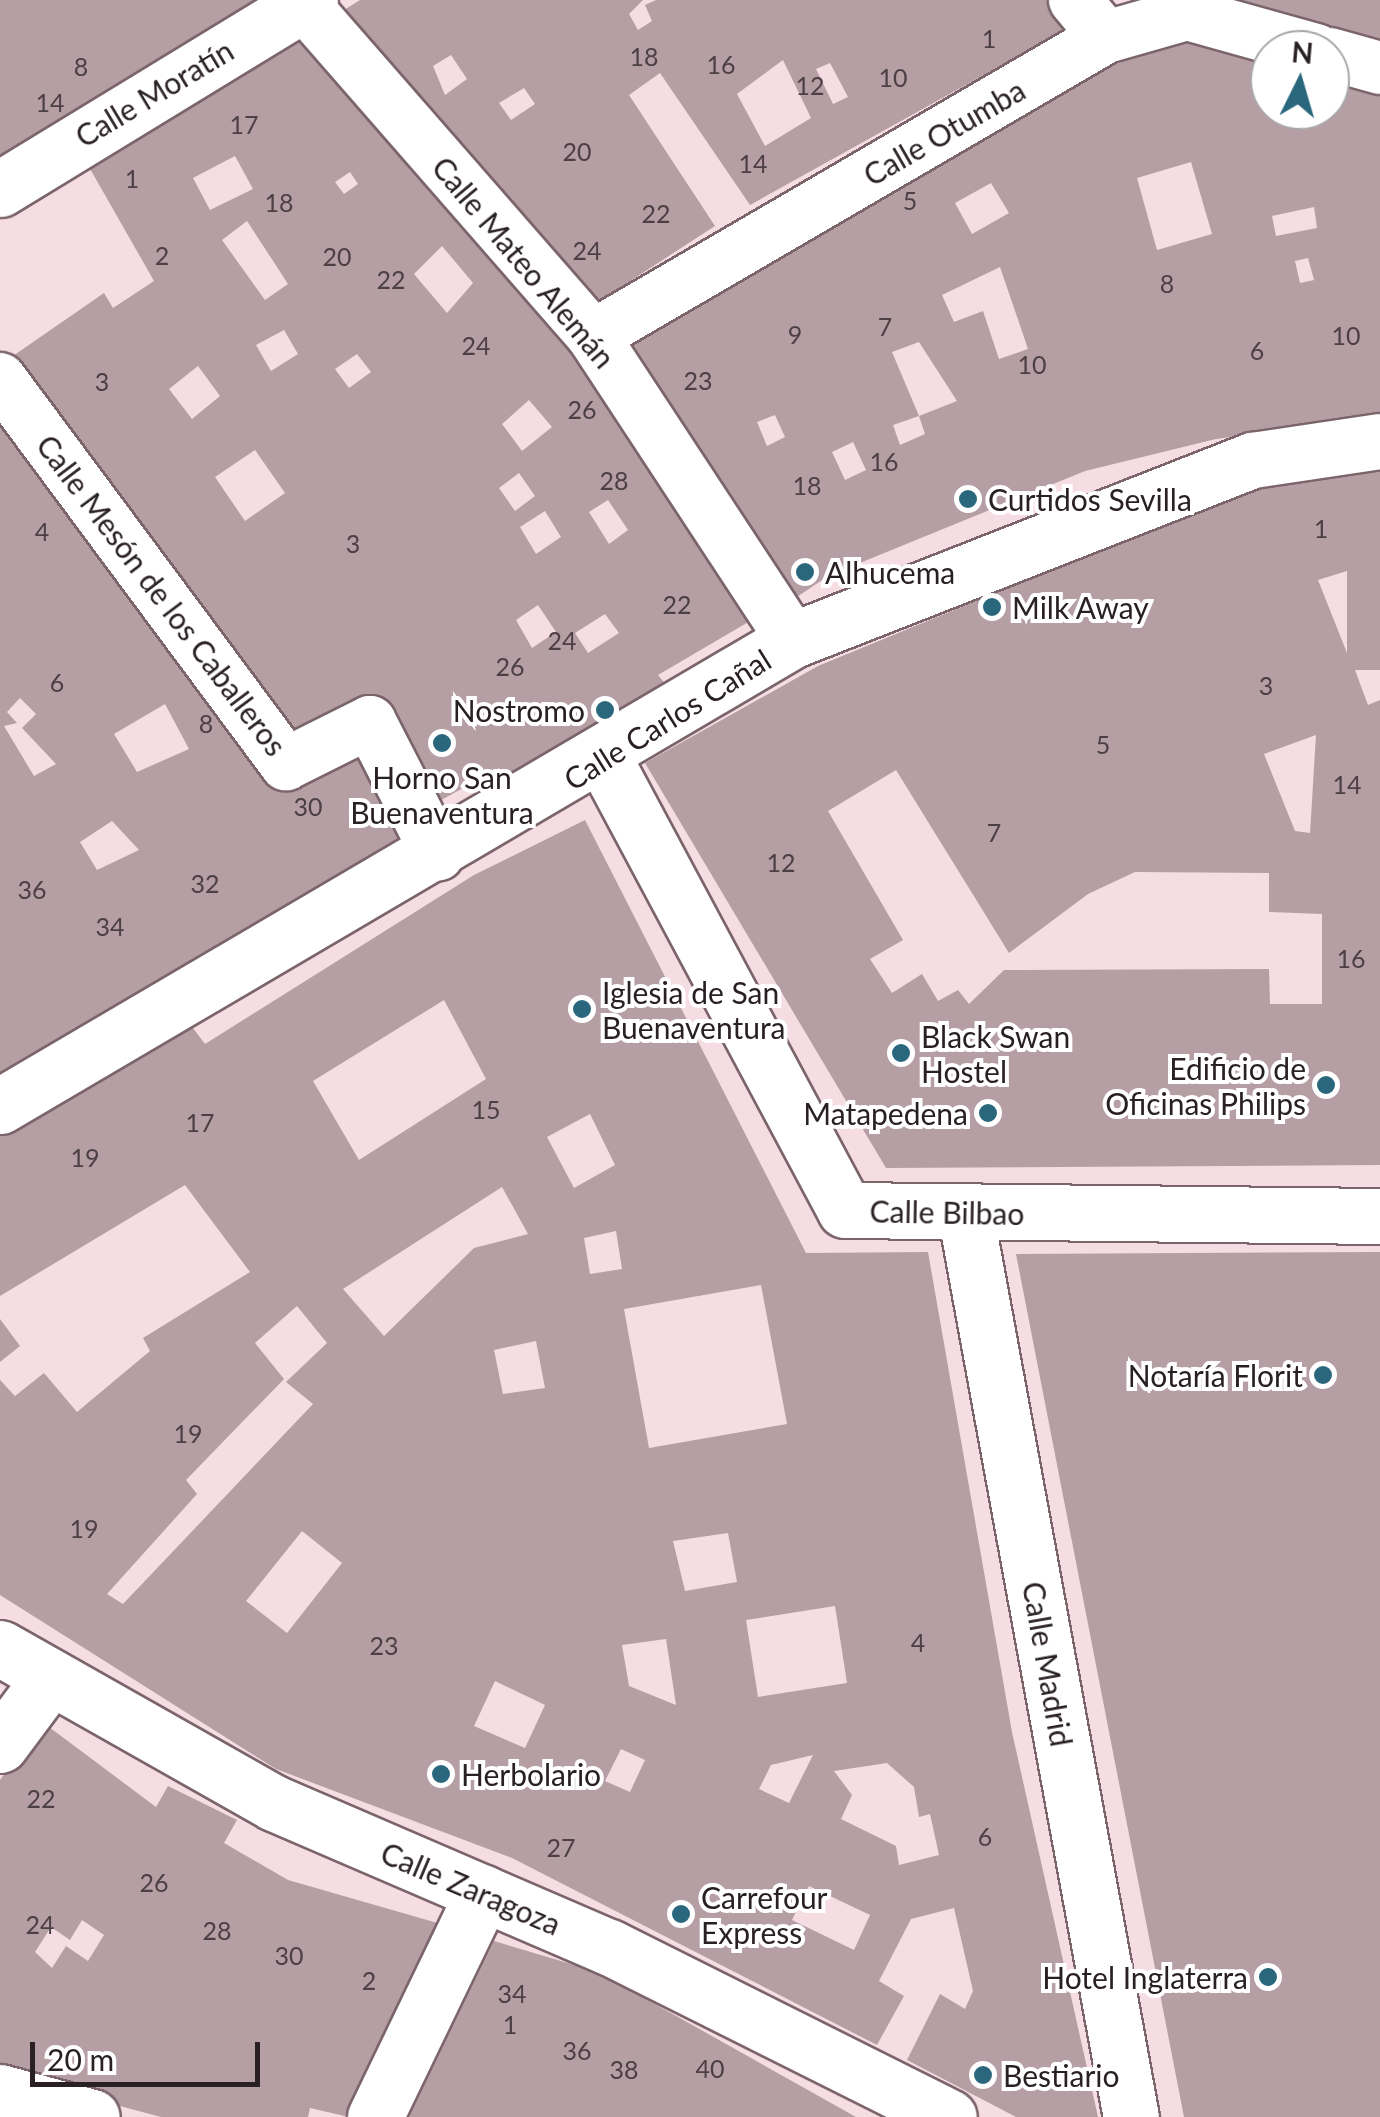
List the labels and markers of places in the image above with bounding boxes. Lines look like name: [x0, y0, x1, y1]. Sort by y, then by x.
place label: Curtidos Sevilla: [988, 481, 1192, 517]
marker: Curtidos Sevilla: [957, 488, 979, 510]
place label: Alhucema: [825, 554, 955, 590]
marker: Alhucema: [794, 561, 816, 583]
place label: Milk Away: [1012, 589, 1150, 625]
marker: Milk Away: [981, 596, 1003, 618]
place label: Nostromo: [453, 692, 585, 728]
marker: Nostromo: [594, 699, 616, 721]
marker: Horno San Buenaventura: [431, 732, 453, 754]
place label: Horno San Buenaventura: [350, 759, 534, 830]
place label: Iglesia de San Buenaventura: [602, 974, 785, 1044]
marker: Iglesia de San Buenaventura: [571, 998, 593, 1020]
place label: Black Swan Hostel: [921, 1018, 1070, 1088]
marker: Black Swan Hostel: [890, 1042, 912, 1064]
place label: Edificio de Oficinas Philips: [1105, 1050, 1306, 1120]
marker: Edificio de Oficinas Philips: [1315, 1074, 1337, 1096]
place label: Matapedena: [803, 1095, 968, 1131]
marker: Matapedena: [977, 1102, 999, 1124]
place label: Notaría Florit: [1128, 1357, 1303, 1393]
marker: Notaría Florit: [1312, 1364, 1334, 1386]
place label: Herbolario: [461, 1756, 601, 1792]
marker: Herbolario: [430, 1763, 452, 1785]
place label: Carrefour Express: [701, 1879, 828, 1950]
marker: Carrefour Express: [670, 1903, 692, 1925]
place label: Hotel Inglaterra: [1042, 1959, 1248, 1995]
marker: Hotel Inglaterra: [1257, 1966, 1279, 1988]
place label: Bestiario: [1003, 2057, 1120, 2093]
marker: Bestiario: [972, 2064, 994, 2086]

